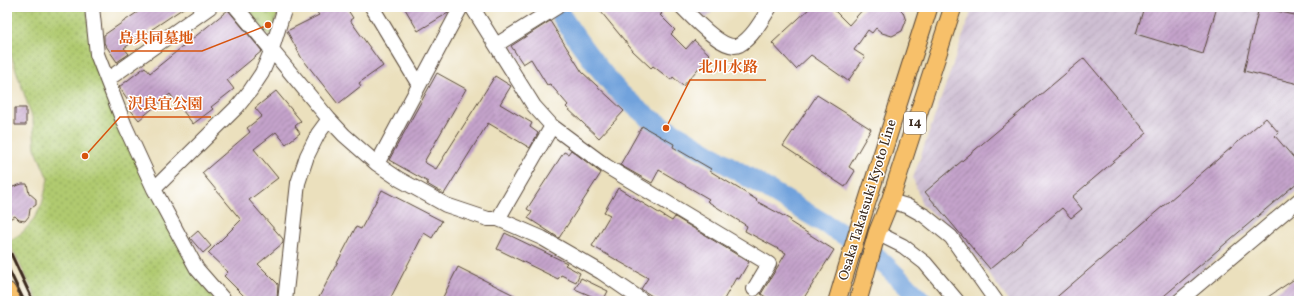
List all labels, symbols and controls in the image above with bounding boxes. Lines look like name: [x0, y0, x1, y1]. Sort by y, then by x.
callout: 島共同墓地: [111, 24, 202, 51]
text: 島共同墓地: [118, 29, 194, 50]
callout: 北川水路: [690, 53, 766, 80]
text: 北川水路: [698, 58, 758, 79]
callout: 沢良宜公園: [120, 90, 211, 117]
text: 沢良宜公園: [127, 95, 203, 116]
road number: 14: [904, 112, 926, 134]
street label: Osaka Takatsuki Kyoto Line: [834, 117, 902, 283]

